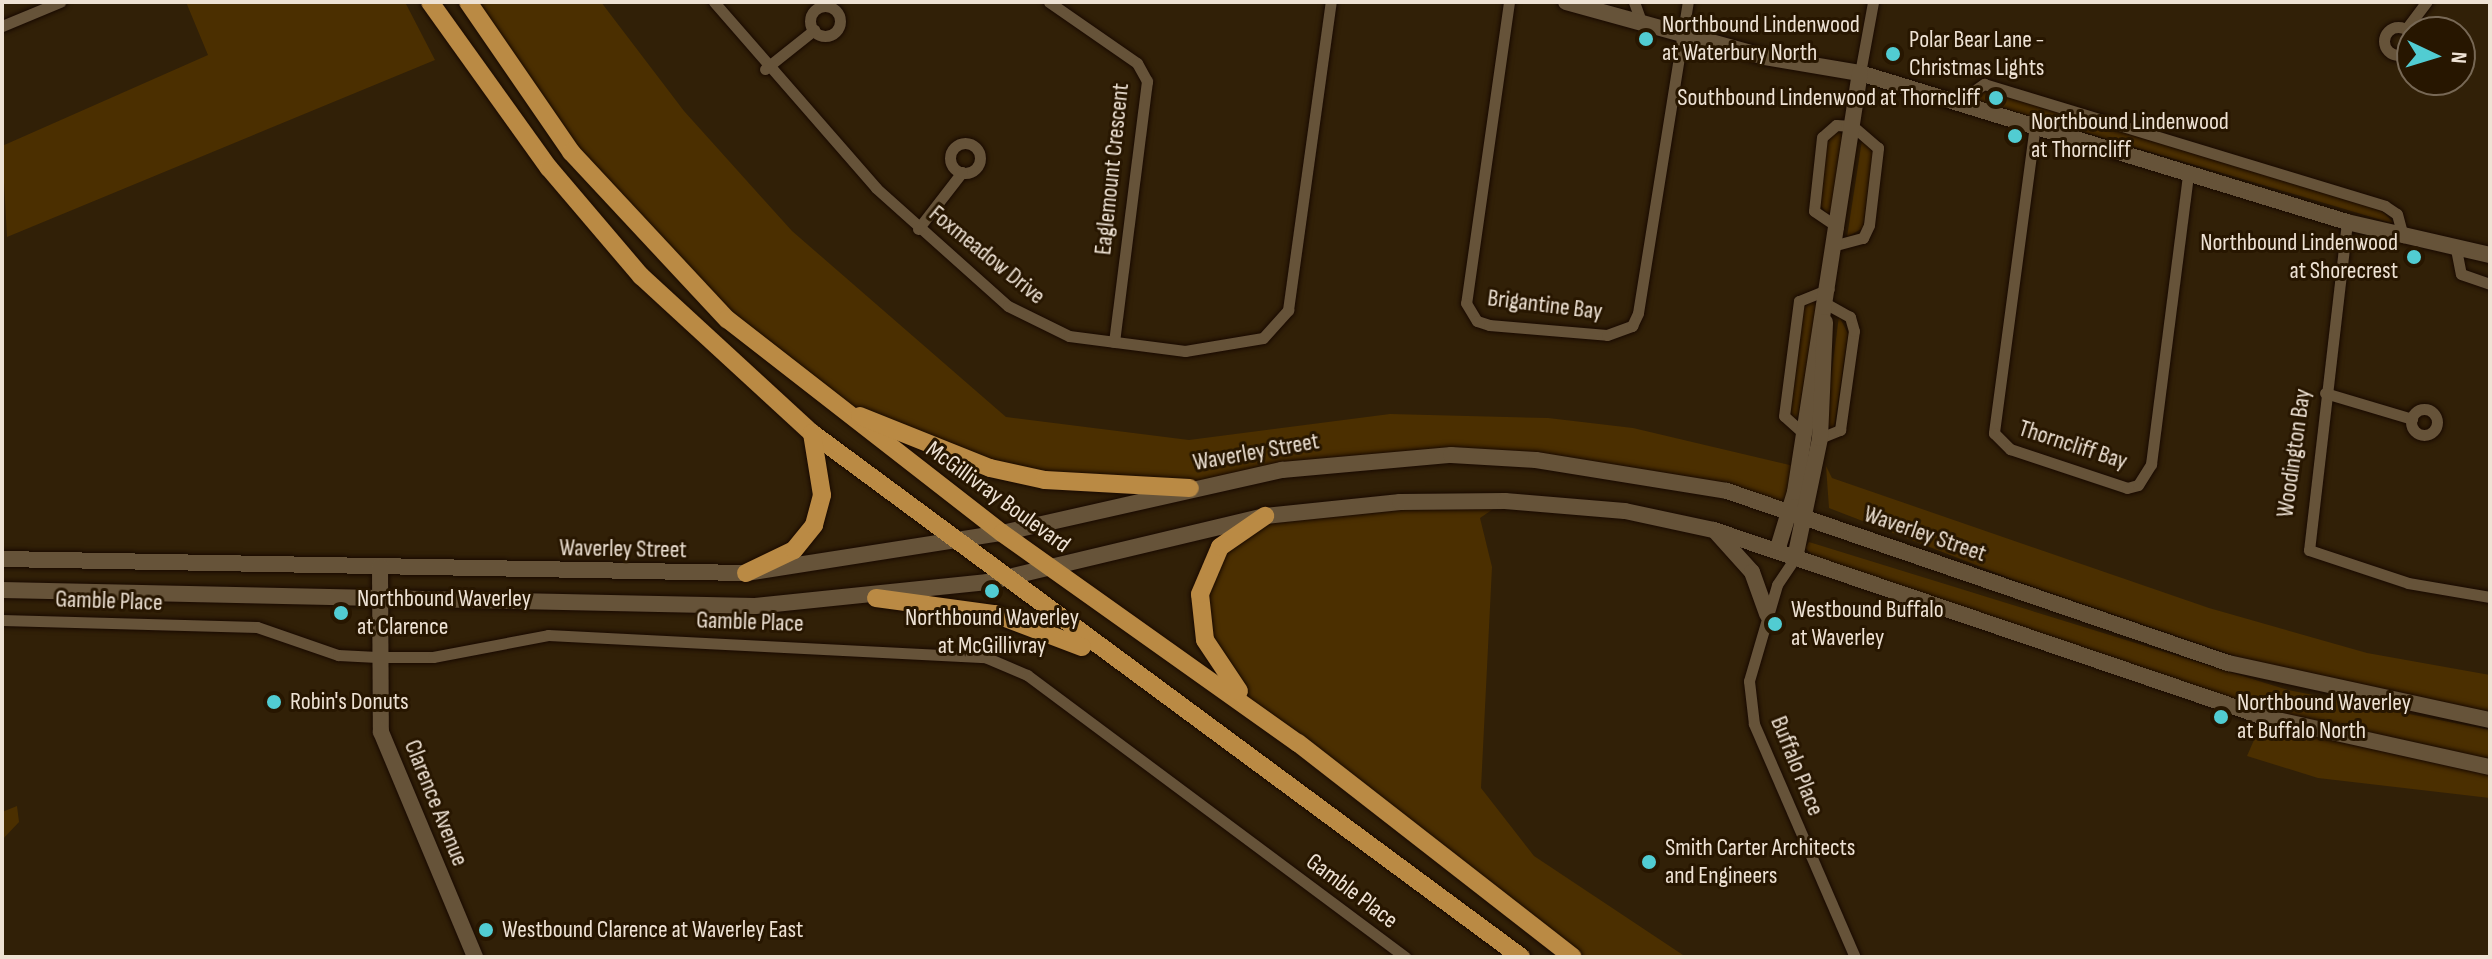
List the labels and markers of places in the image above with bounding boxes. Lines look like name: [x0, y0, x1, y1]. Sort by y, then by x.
place label: Northbound Lindenwood at Waterbury North: [1662, 11, 1860, 67]
place label: Polar Bear Lane - Christmas Lights: [1909, 26, 2044, 82]
marker: Northbound Lindenwood at Waterbury North: [1637, 30, 1655, 48]
marker: Polar Bear Lane - Christmas Lights: [1884, 45, 1902, 63]
place label: Southbound Lindenwood at Thorncliff: [1677, 84, 1980, 112]
marker: Southbound Lindenwood at Thorncliff: [1987, 89, 2005, 107]
place label: Northbound Lindenwood at Thorncliff: [2031, 108, 2229, 164]
marker: Northbound Lindenwood at Thorncliff: [2006, 127, 2024, 145]
place label: Northbound Lindenwood at Shorecrest: [2200, 229, 2398, 285]
marker: Northbound Lindenwood at Shorecrest: [2405, 248, 2423, 266]
marker: Northbound Waverley at McGillivray: [983, 582, 1001, 600]
place label: Northbound Waverley at Clarence: [357, 585, 531, 641]
place label: Westbound Buffalo at Waverley: [1791, 596, 1944, 652]
marker: Northbound Waverley at Clarence: [332, 604, 350, 622]
place label: Northbound Waverley at McGillivray: [905, 604, 1079, 660]
marker: Westbound Buffalo at Waverley: [1766, 615, 1784, 633]
place label: Robin's Donuts: [290, 688, 409, 716]
place label: Northbound Waverley at Buffalo North: [2237, 689, 2411, 745]
marker: Robin's Donuts: [265, 693, 283, 711]
marker: Northbound Waverley at Buffalo North: [2212, 708, 2230, 726]
place label: Smith Carter Architects and Engineers: [1665, 834, 1855, 890]
marker: Smith Carter Architects and Engineers: [1640, 853, 1658, 871]
place label: Westbound Clarence at Waverley East: [502, 916, 803, 944]
marker: Westbound Clarence at Waverley East: [477, 921, 495, 939]

